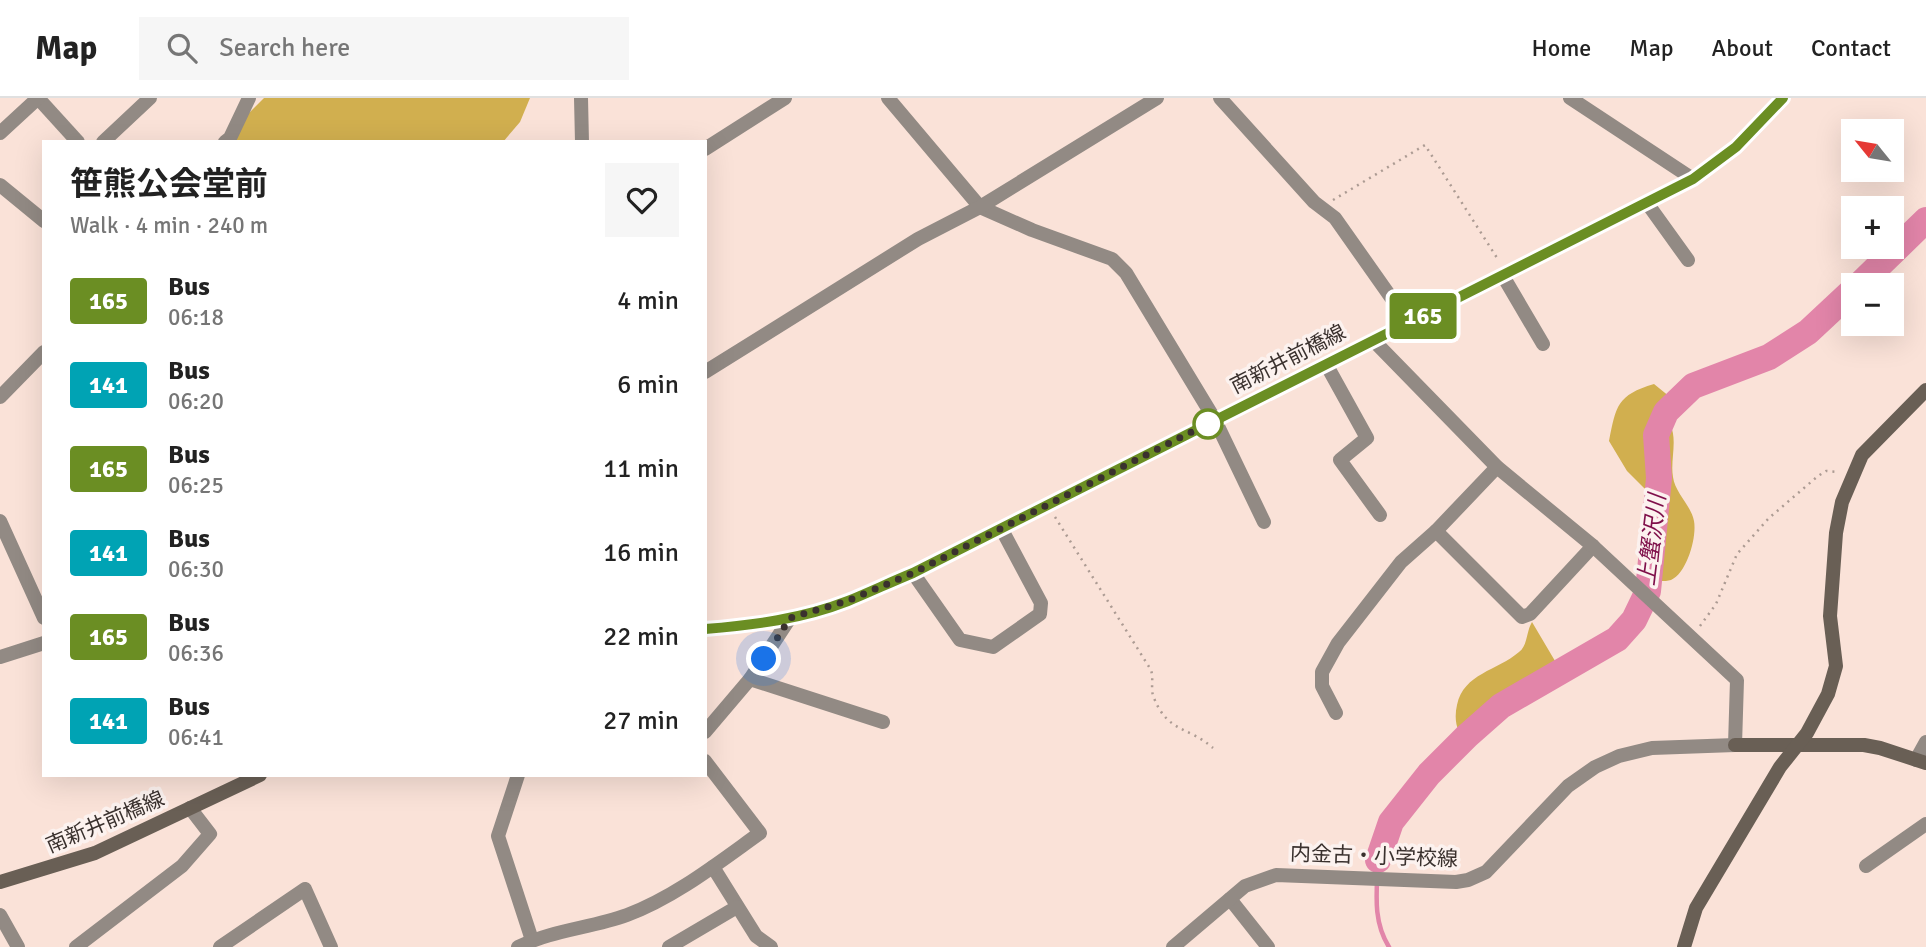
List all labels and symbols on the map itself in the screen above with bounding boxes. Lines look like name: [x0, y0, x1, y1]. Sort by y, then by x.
north arrow: [1841, 119, 1904, 182]
line badge: 165: [1383, 293, 1463, 339]
street label: 南新井前橋線: [1226, 319, 1350, 399]
unlabelled marker: [1193, 409, 1223, 439]
water label: 上蟹沢川: [1632, 490, 1672, 587]
your location: [746, 641, 781, 676]
street label: 南新井前橋線: [42, 785, 168, 859]
street label: 内金古・小学校線: [1290, 840, 1458, 872]

